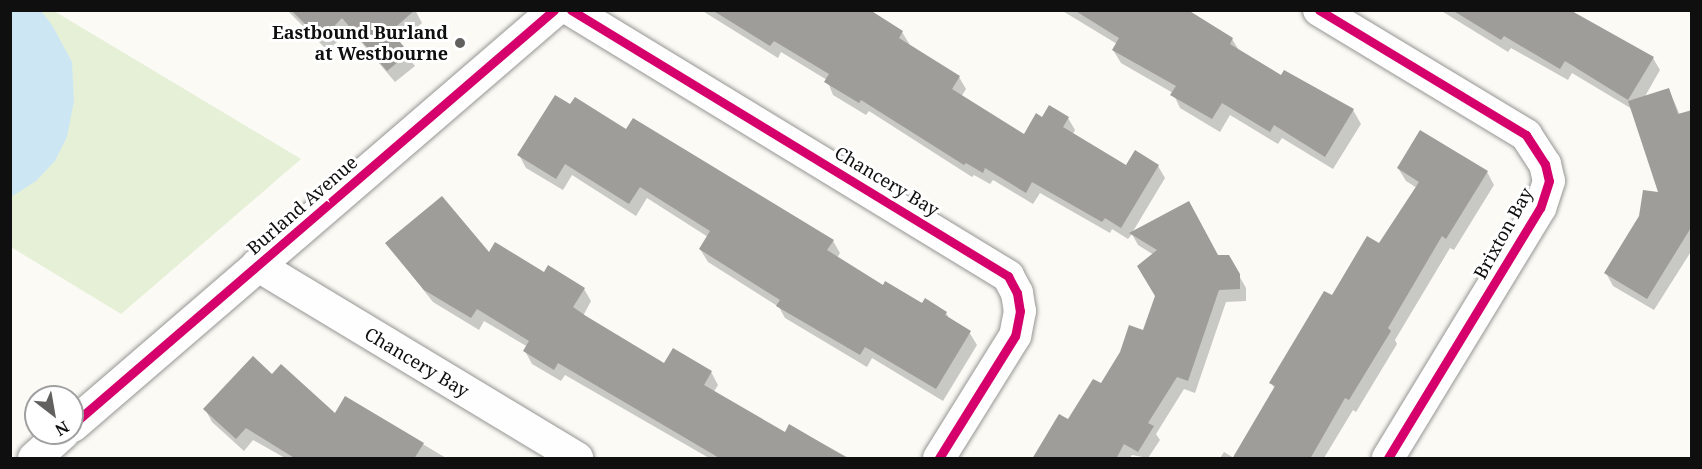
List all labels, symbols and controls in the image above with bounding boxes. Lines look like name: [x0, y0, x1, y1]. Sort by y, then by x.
place label: Eastbound Burland at Westbourne: [272, 22, 448, 64]
marker: Eastbound Burland at Westbourne: [453, 36, 467, 50]
street label: Chancery Bay: [831, 141, 943, 221]
street label: Burland Avenue: [242, 151, 362, 259]
street label: Brixton Bay: [1469, 184, 1537, 282]
street label: Chancery Bay: [361, 322, 473, 402]
north arrow: [24, 385, 84, 445]
text: N: [51, 416, 73, 441]

